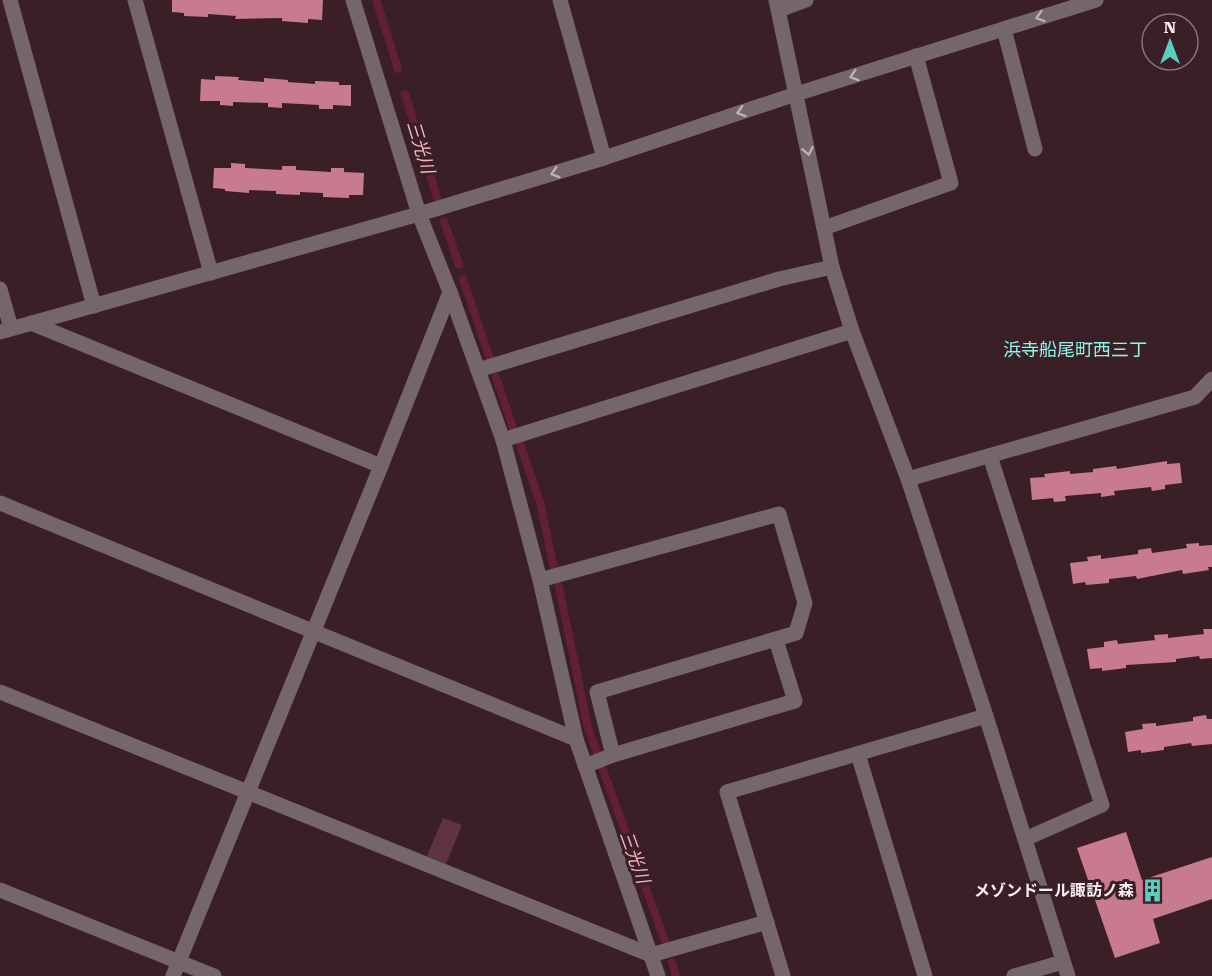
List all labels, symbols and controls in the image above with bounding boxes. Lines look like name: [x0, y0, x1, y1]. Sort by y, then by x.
one-way arrow: [1035, 10, 1046, 23]
north arrow: [1140, 12, 1200, 72]
text: N: [1164, 18, 1176, 37]
one-way arrow: [849, 68, 860, 81]
one-way arrow: [736, 105, 747, 117]
water label: 三光川: [403, 118, 440, 178]
one-way arrow: [801, 146, 814, 156]
one-way arrow: [550, 166, 561, 178]
district label: 浜寺船尾町西三丁: [1003, 339, 1147, 360]
water label: 三光川: [616, 828, 655, 888]
building icon: メゾンドール諏訪ノ森: [1139, 877, 1165, 903]
place label: メゾンドール諏訪ノ森: [974, 881, 1134, 900]

